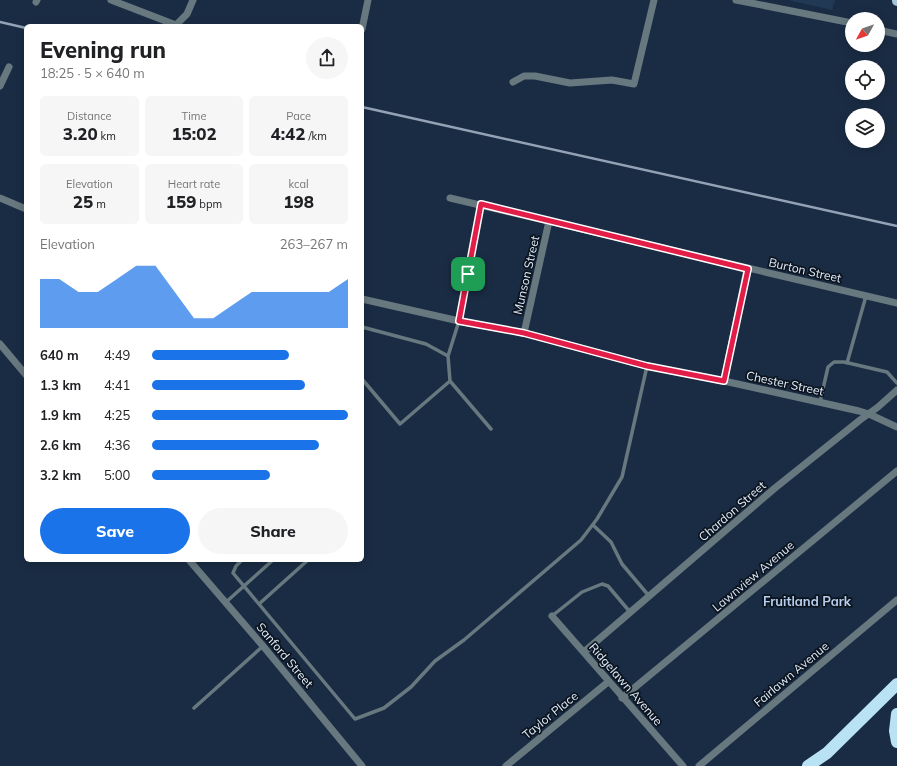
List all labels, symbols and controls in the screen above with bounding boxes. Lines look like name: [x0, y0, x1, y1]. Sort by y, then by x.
north arrow: [845, 12, 885, 52]
map controls: [845, 12, 885, 148]
text: Evening run: [40, 36, 166, 64]
button: share: [306, 37, 348, 79]
button: locate: [845, 60, 885, 100]
text: 18:25 · 5 × 640 m: [40, 65, 145, 81]
button: layers: [845, 108, 885, 148]
text: Distance: [67, 109, 112, 123]
text: Time: [182, 109, 206, 123]
text: Pace: [286, 109, 311, 123]
text: 3.20: [63, 123, 98, 144]
text: 15:02: [171, 123, 217, 144]
text: 4:42: [270, 123, 306, 144]
text: km: [98, 129, 116, 143]
text: /km: [306, 129, 327, 143]
text: Elevation: [66, 177, 113, 191]
text: Heart rate: [168, 177, 220, 191]
text: kcal: [289, 177, 309, 191]
text: 25: [73, 191, 93, 212]
text: 159: [166, 191, 196, 212]
text: 198: [283, 191, 314, 212]
text: m: [93, 197, 106, 211]
text: bpm: [196, 197, 222, 211]
street label: Munson Street: [510, 234, 542, 316]
text: Elevation: [40, 236, 95, 252]
text: 263–267 m: [280, 236, 348, 252]
street label: Burton Street: [767, 254, 843, 286]
pin: [451, 257, 485, 291]
icon: arrive: [457, 263, 479, 285]
text: 640 m: [40, 347, 79, 363]
text: 4:49: [104, 347, 130, 363]
street label: Chester Street: [745, 367, 825, 399]
text: 1.3 km: [40, 377, 81, 393]
text: 4:41: [104, 377, 130, 393]
text: 1.9 km: [40, 407, 81, 423]
text: 4:25: [104, 407, 130, 423]
text: 2.6 km: [40, 437, 81, 453]
text: 4:36: [104, 437, 130, 453]
text: 3.2 km: [40, 467, 81, 483]
text: 5:00: [104, 467, 130, 483]
street label: Chardon Street: [695, 478, 769, 544]
button: Save: [40, 508, 190, 554]
button: Share: [198, 508, 348, 554]
street label: Lawnview Avenue: [709, 537, 797, 615]
district label: Fruitland Park: [763, 593, 852, 609]
street label: Sanford Street: [253, 619, 317, 691]
street label: Fairlawn Avenue: [750, 638, 832, 710]
street label: Ridgelawn Avenue: [586, 640, 666, 728]
street label: Taylor Place: [519, 688, 581, 742]

